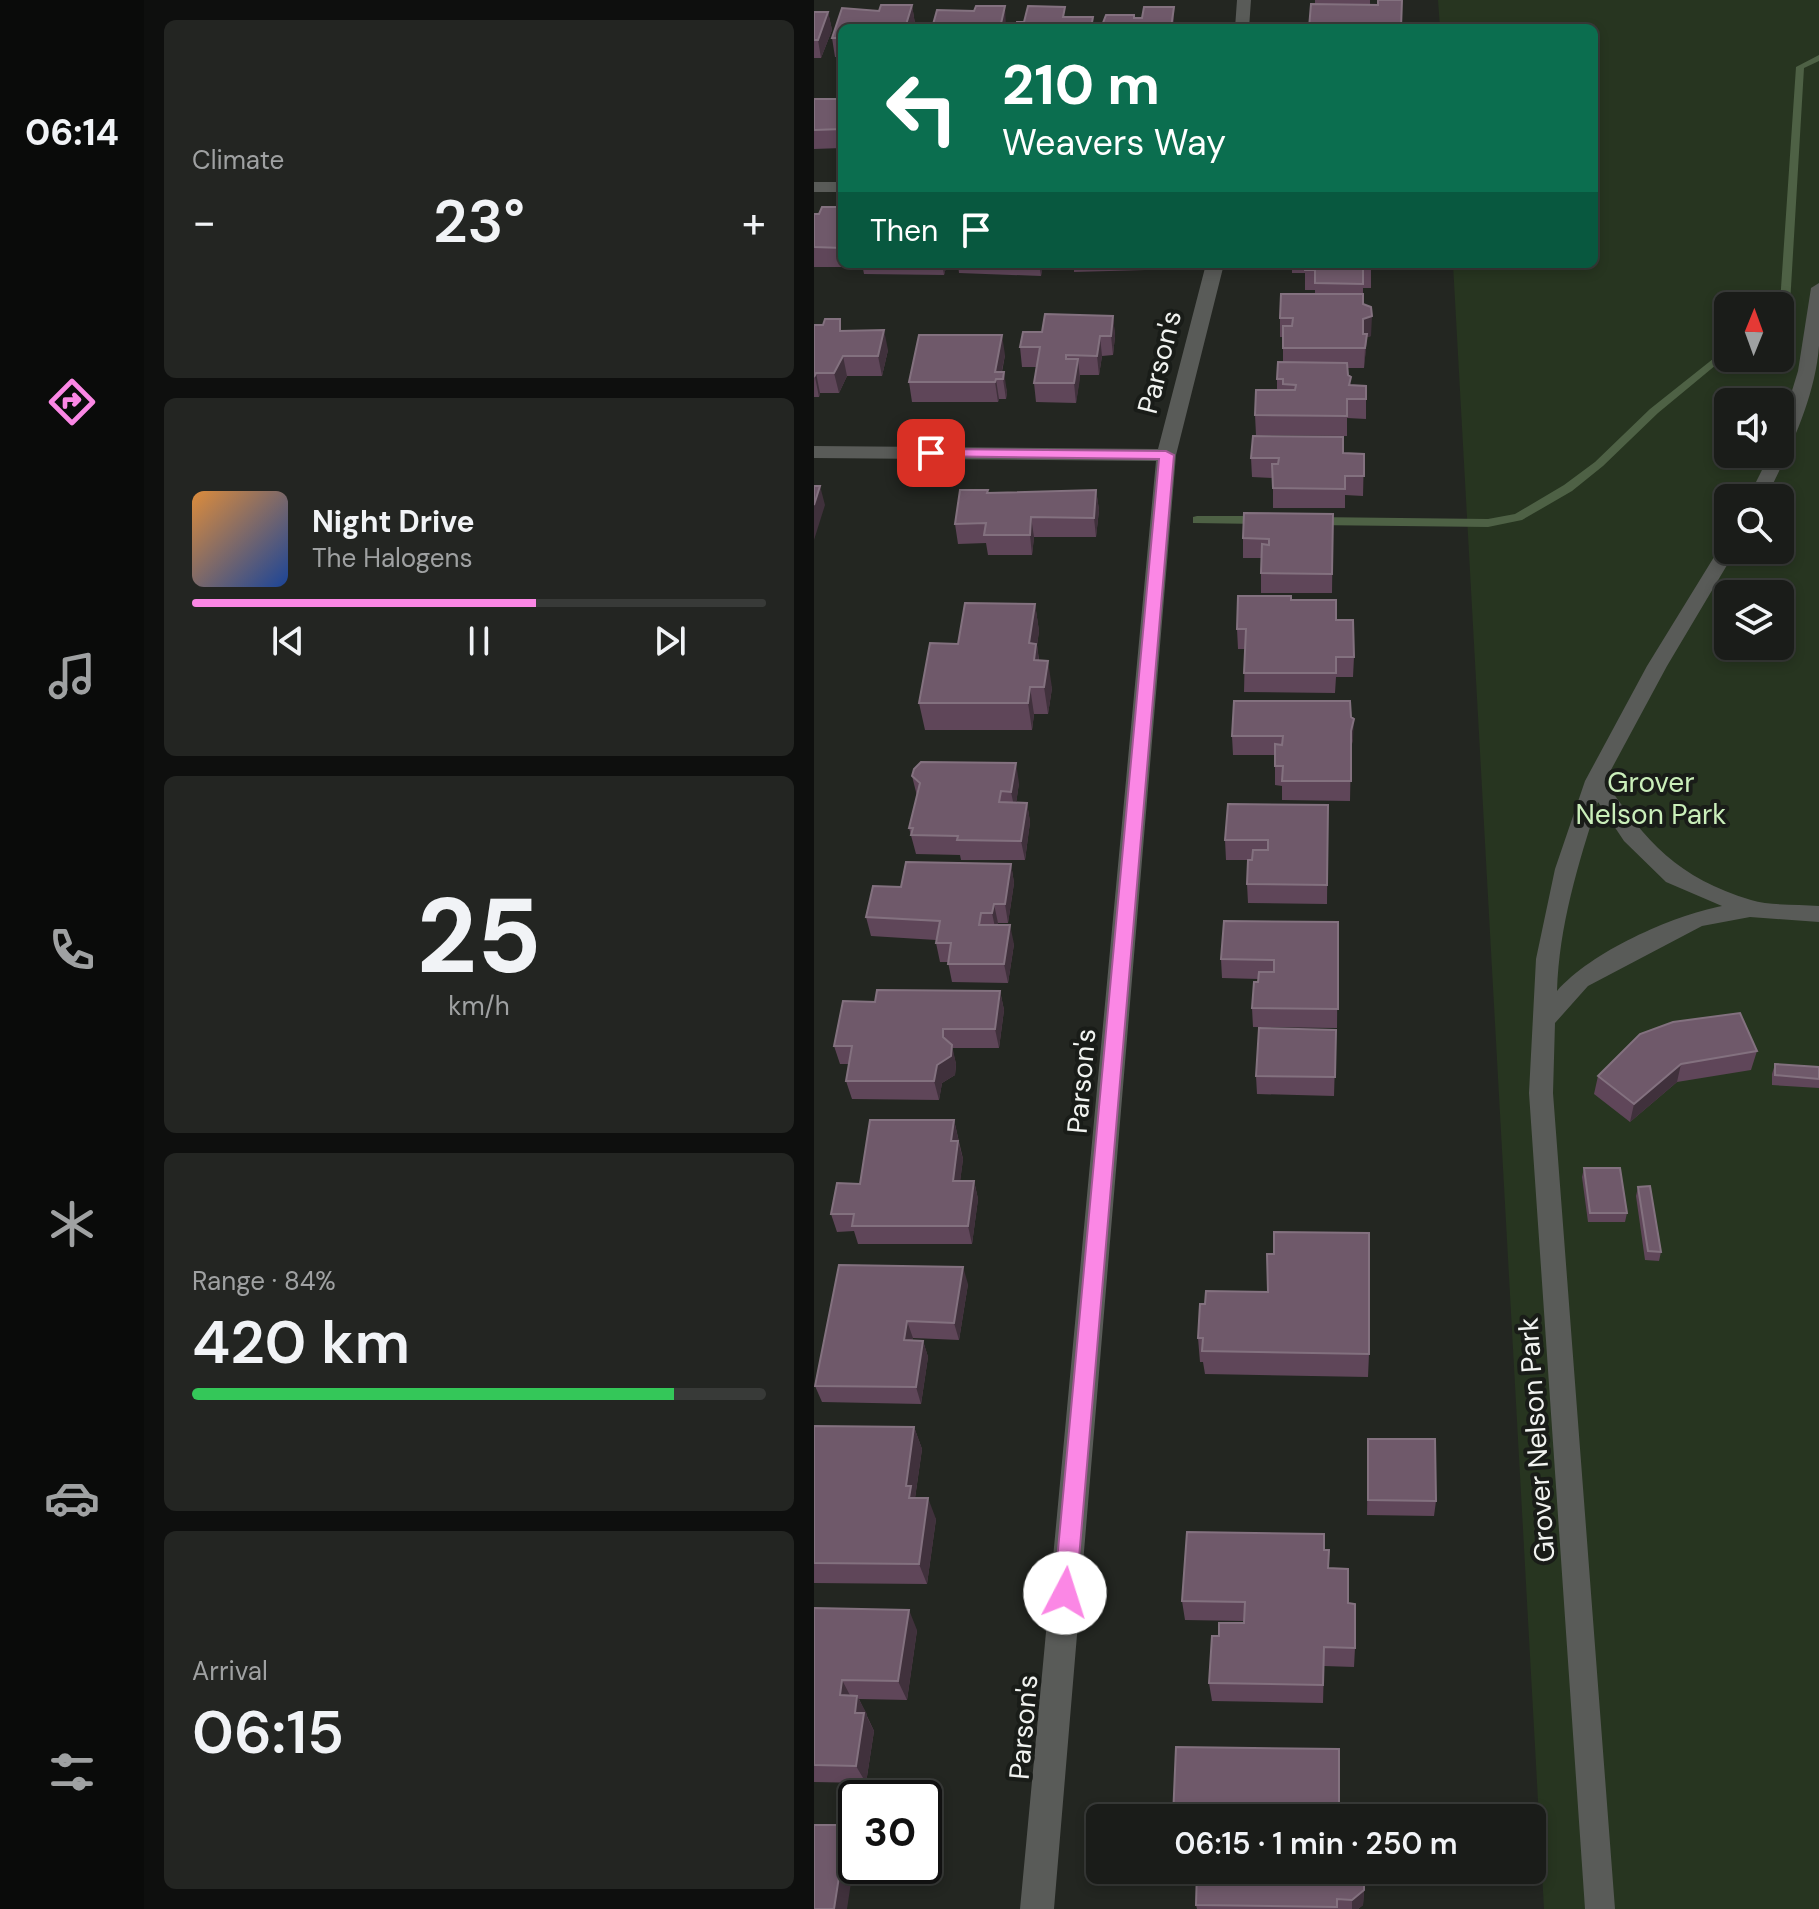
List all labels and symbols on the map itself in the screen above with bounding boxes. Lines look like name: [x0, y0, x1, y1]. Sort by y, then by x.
north arrow: [1714, 292, 1794, 372]
street label: Parson's: [1129, 307, 1190, 418]
pin: [897, 419, 965, 487]
park label: Grover Nelson Park: [1576, 764, 1726, 833]
street label: Parson's: [1058, 1027, 1105, 1135]
street label: Grover Nelson Park: [1509, 1316, 1564, 1564]
position arrow: [1023, 1551, 1107, 1635]
street label: Parson's: [1000, 1673, 1047, 1781]
speed limit sign: 30: [838, 1780, 942, 1884]

